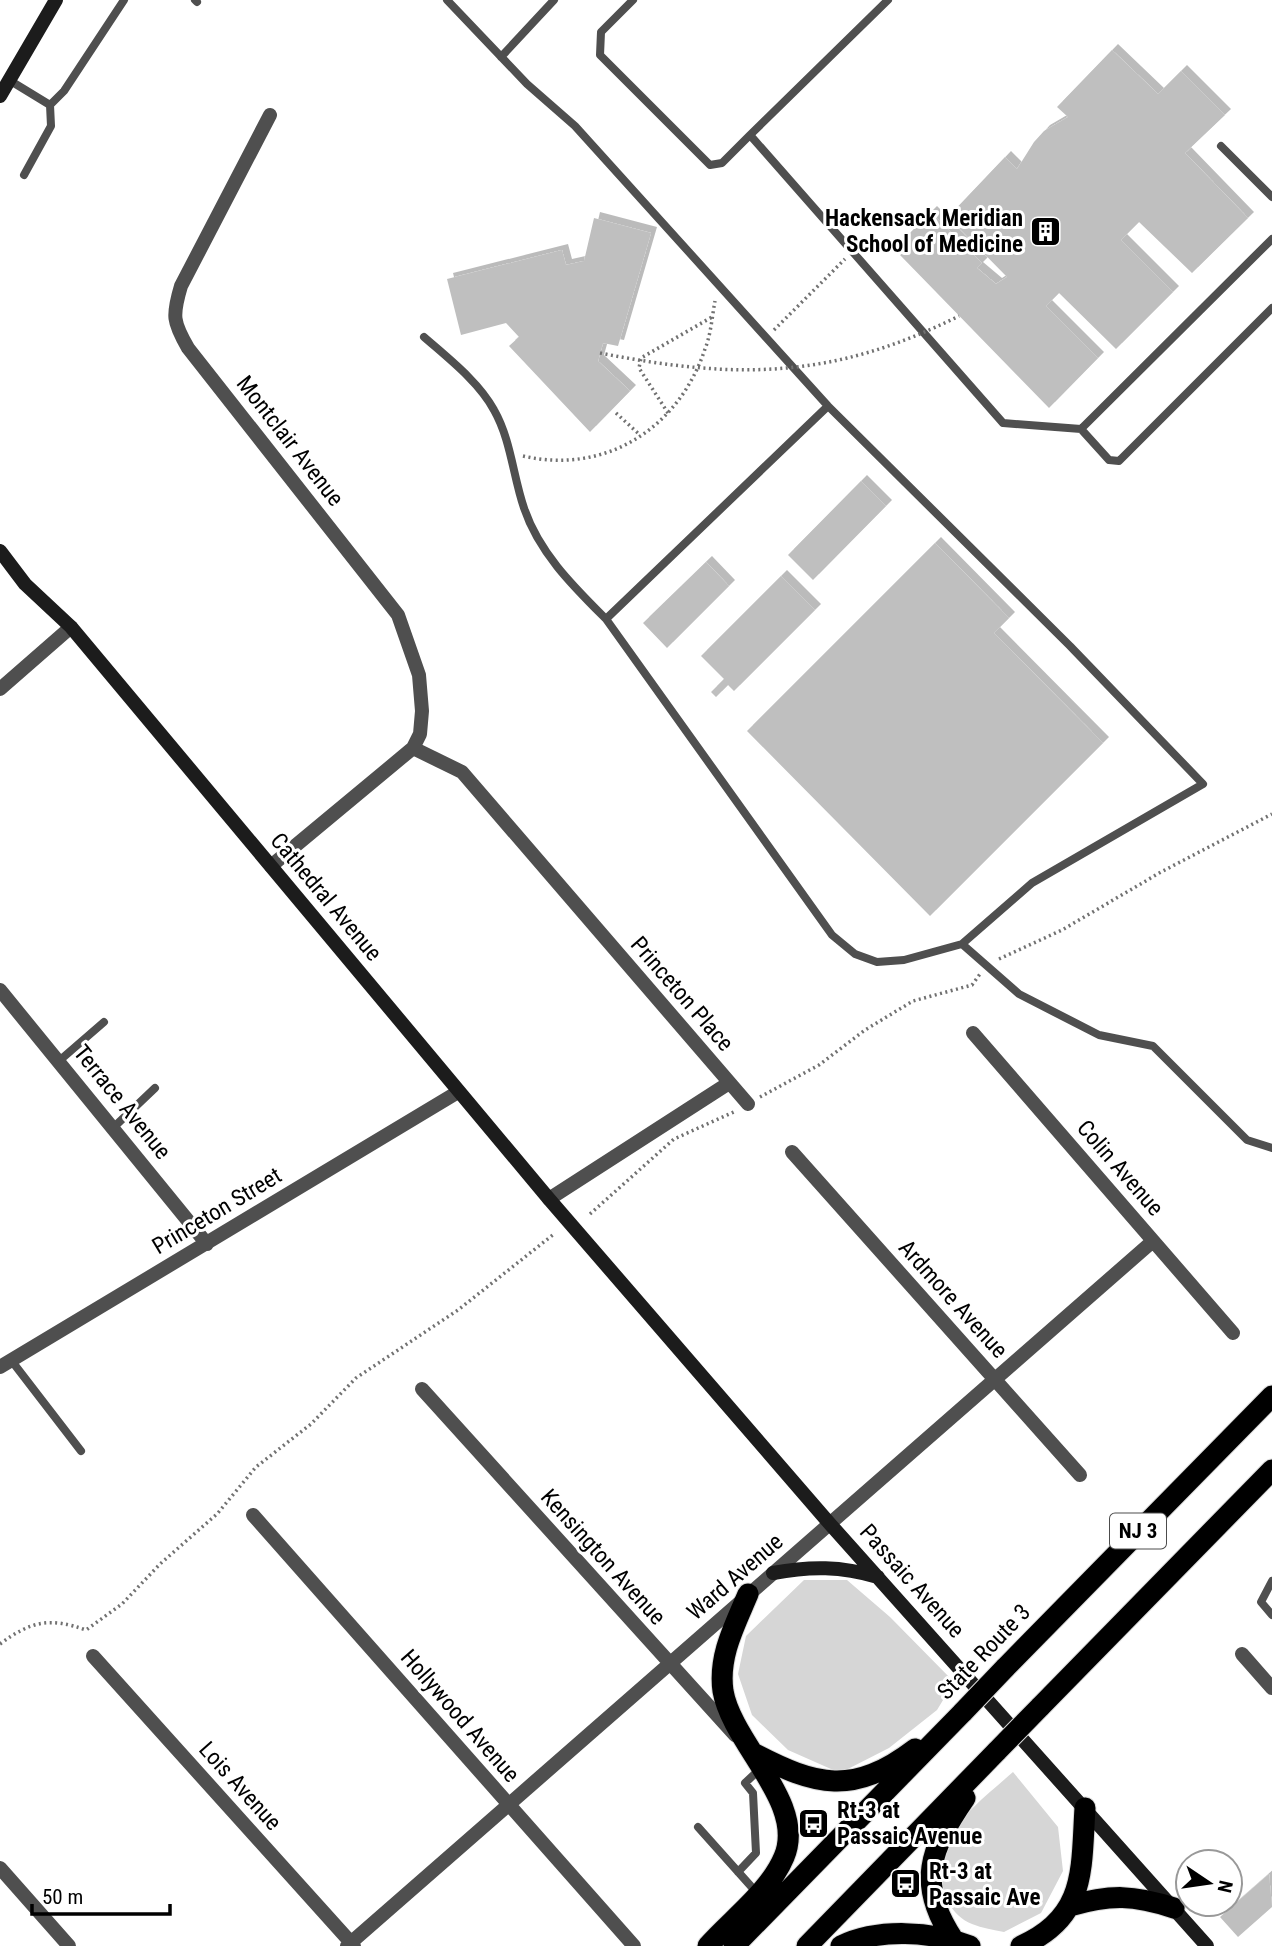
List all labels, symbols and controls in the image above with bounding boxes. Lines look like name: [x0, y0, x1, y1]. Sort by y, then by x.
place label: Hackensack Meridian School of Medicine: [825, 205, 1023, 258]
building icon: Hackensack Meridian School of Medicine: [1029, 214, 1063, 248]
street label: Montclair Avenue: [231, 371, 349, 511]
street label: Cathedral Avenue: [265, 828, 387, 966]
street label: Princeton Place: [625, 931, 739, 1057]
street label: Terrace Avenue: [68, 1039, 176, 1165]
street label: Colin Avenue: [1071, 1115, 1169, 1221]
street label: Princeton Street: [147, 1162, 287, 1260]
street label: Ardmore Avenue: [893, 1234, 1013, 1364]
street label: Kensington Avenue: [535, 1484, 671, 1630]
road number: NJ 3: [1110, 1514, 1166, 1548]
street label: Passaic Avenue: [854, 1519, 970, 1643]
street label: Ward Avenue: [682, 1528, 788, 1626]
street label: State Route 3: [932, 1599, 1036, 1705]
street label: Hollywood Avenue: [395, 1644, 525, 1788]
street label: Lois Avenue: [193, 1736, 287, 1836]
place label: Rt-3 at Passaic Avenue: [837, 1797, 982, 1850]
bus stop icon: Rt-3 at Passaic Avenue: [797, 1806, 831, 1840]
north arrow: [1174, 1848, 1244, 1918]
place label: Rt-3 at Passaic Ave: [929, 1858, 1041, 1911]
bus stop icon: Rt-3 at Passaic Ave: [889, 1867, 923, 1901]
scale bar: [32, 1872, 170, 1916]
text: N: [1213, 1878, 1238, 1895]
text: 50 m: [42, 1885, 83, 1909]

